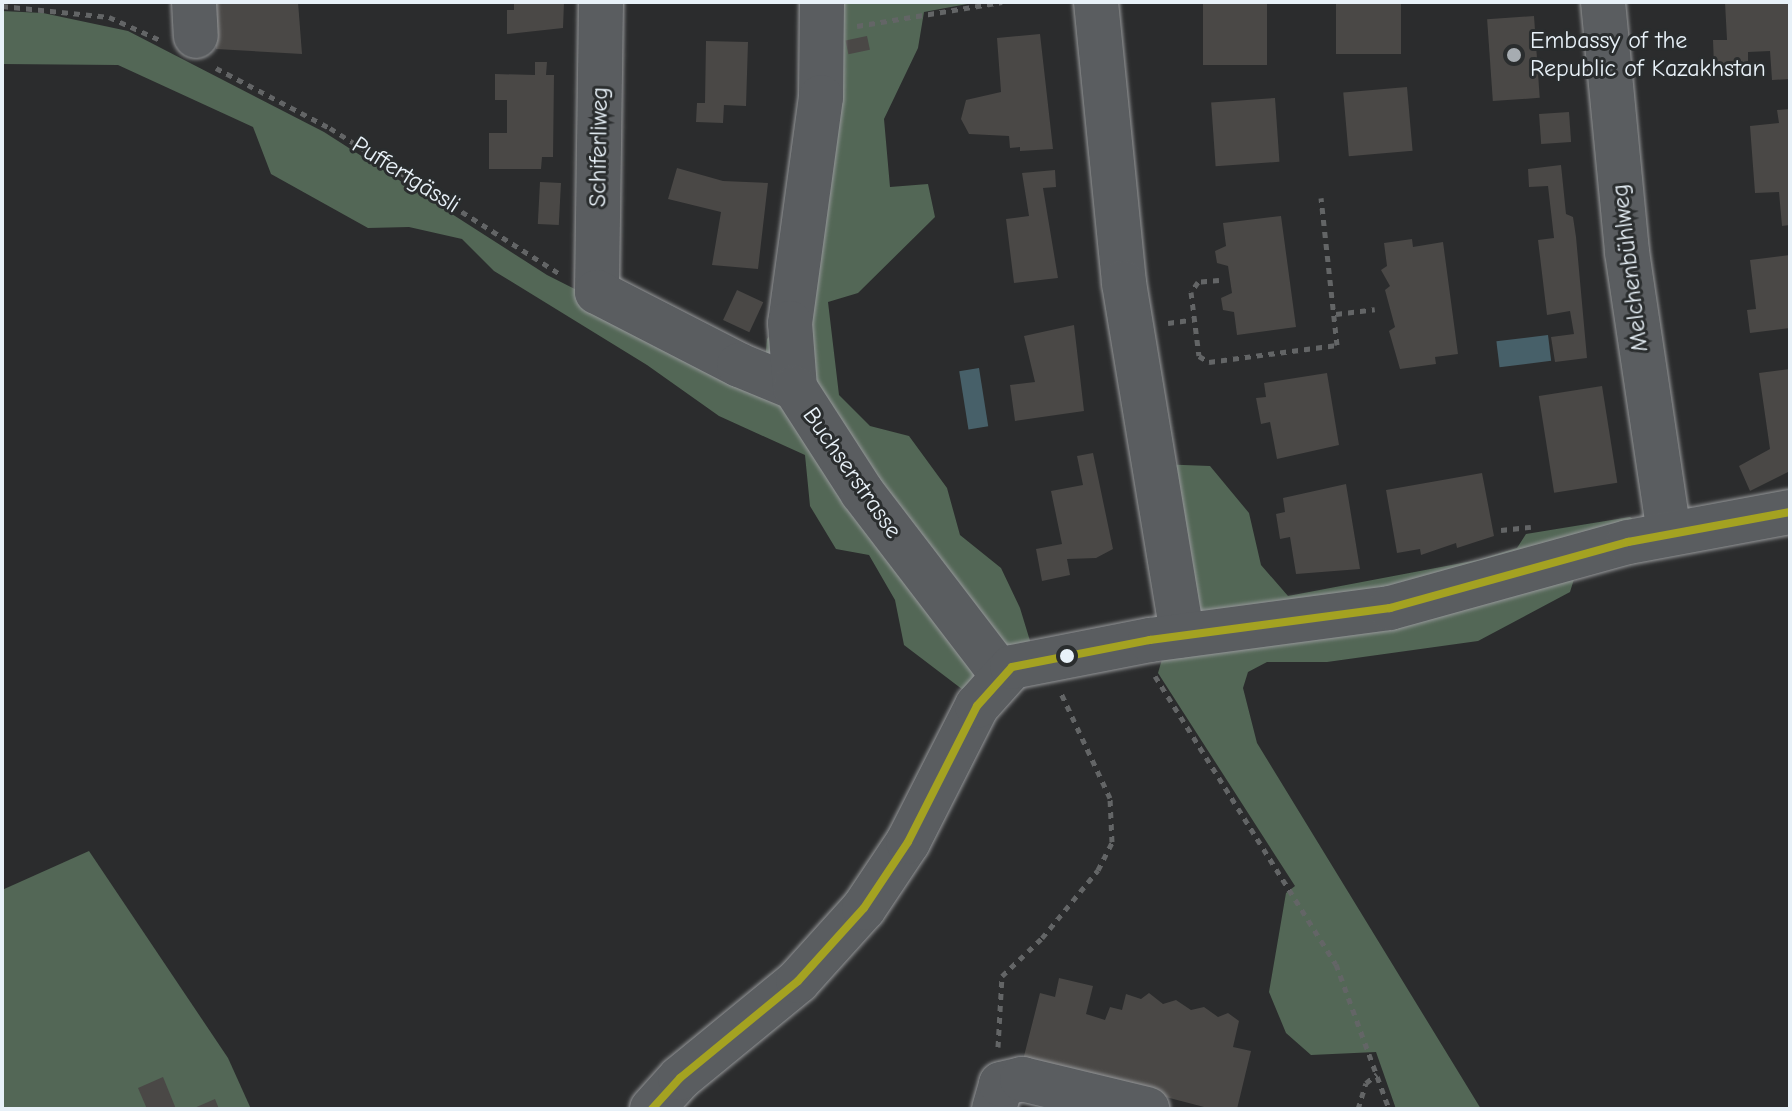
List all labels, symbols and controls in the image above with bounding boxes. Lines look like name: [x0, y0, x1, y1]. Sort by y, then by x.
place label: Embassy of the Republic of Kazakhstan: [1530, 27, 1766, 83]
marker: Embassy of the Republic of Kazakhstan: [1505, 46, 1523, 64]
street label: Schiferliweg: [584, 87, 614, 207]
street label: Puffertgässli: [347, 130, 465, 220]
street label: Melchenbühlweg: [1605, 182, 1655, 354]
street label: Buchserstrasse: [796, 402, 908, 544]
unlabelled marker: [1059, 648, 1075, 664]

